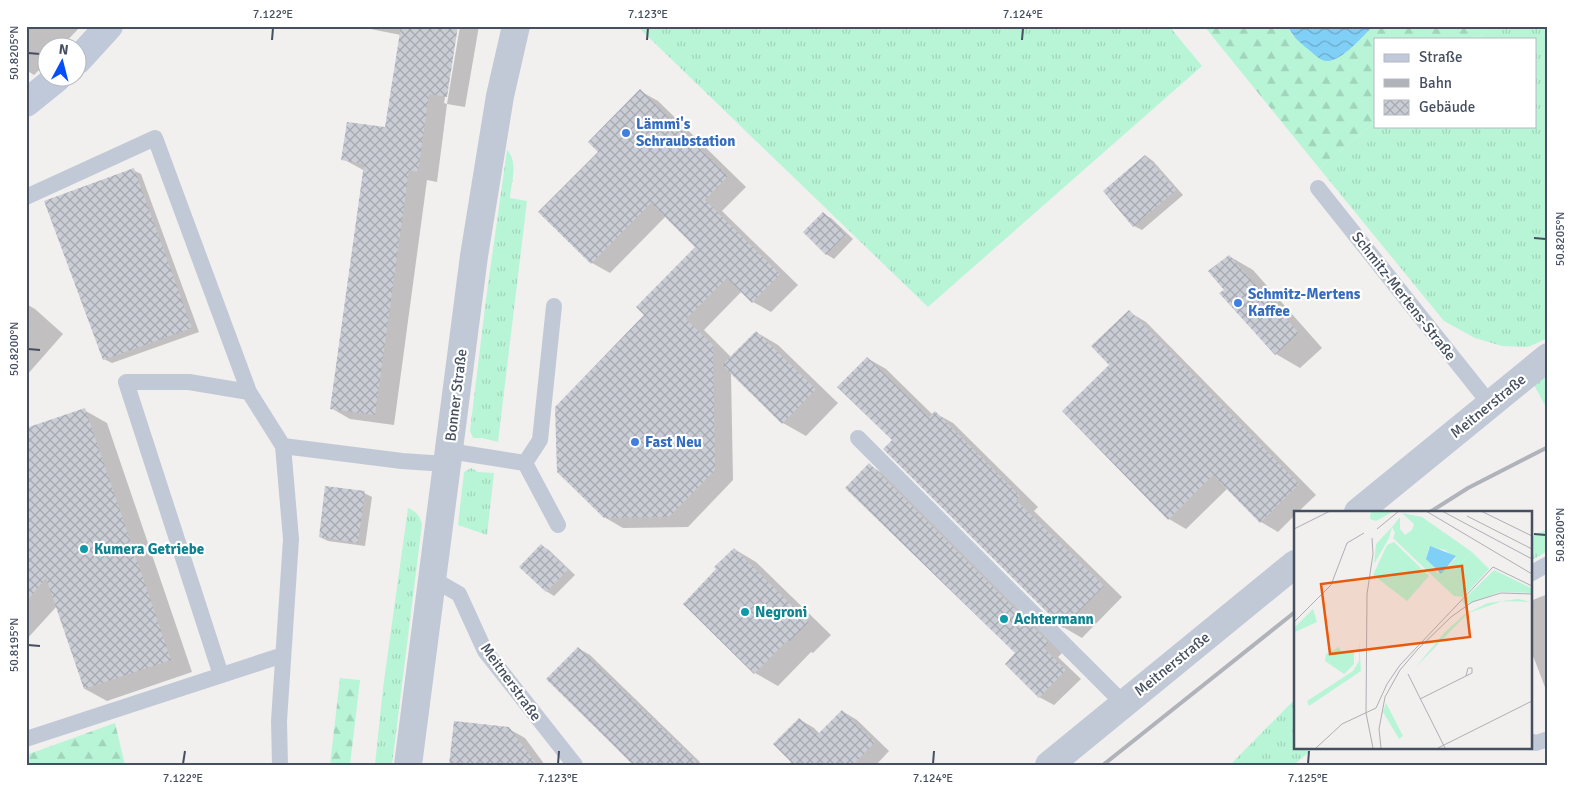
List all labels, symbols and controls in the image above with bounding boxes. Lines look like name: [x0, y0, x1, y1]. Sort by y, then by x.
text: 7.122°E: [253, 7, 293, 22]
text: 7.123°E: [628, 7, 668, 22]
text: 7.124°E: [1003, 7, 1043, 22]
text: 50.8205°N: [7, 26, 22, 80]
north arrow: [38, 38, 88, 88]
legend: [1374, 38, 1536, 128]
text: N: [58, 41, 69, 59]
text: Straße: [1419, 48, 1463, 66]
text: Bahn: [1419, 74, 1452, 92]
text: Gebäude: [1419, 98, 1475, 116]
place label: Lämmi's Schraubstation: [636, 115, 735, 150]
marker: Lämmi's Schraubstation: [620, 127, 632, 139]
text: 50.8205°N: [1553, 212, 1568, 266]
street label: Schmitz-Mertens-Straße: [1348, 228, 1460, 364]
place label: Schmitz-Mertens Kaffee: [1248, 285, 1361, 320]
marker: Schmitz-Mertens Kaffee: [1232, 297, 1244, 309]
text: 50.8200°N: [7, 322, 22, 376]
street label: Bonner Straße: [441, 348, 471, 442]
street label: Meitnerstraße: [1447, 370, 1529, 442]
place label: Fast Neu: [645, 433, 702, 451]
marker: Fast Neu: [629, 436, 641, 448]
text: 50.8200°N: [1553, 508, 1568, 562]
inset map: [1294, 511, 1532, 748]
place label: Kumera Getriebe: [94, 540, 204, 558]
marker: Kumera Getriebe: [78, 543, 90, 555]
place label: Negroni: [755, 603, 807, 621]
marker: Negroni: [739, 606, 751, 618]
place label: Achtermann: [1014, 610, 1094, 628]
marker: Achtermann: [998, 613, 1010, 625]
text: 50.8195°N: [7, 618, 22, 672]
street label: Meitnerstraße: [1131, 628, 1213, 700]
street label: Meitnerstraße: [477, 640, 545, 724]
text: 7.122°E: [163, 771, 203, 786]
text: 7.123°E: [538, 771, 578, 786]
text: 7.124°E: [913, 771, 953, 786]
text: 7.125°E: [1288, 771, 1328, 786]

